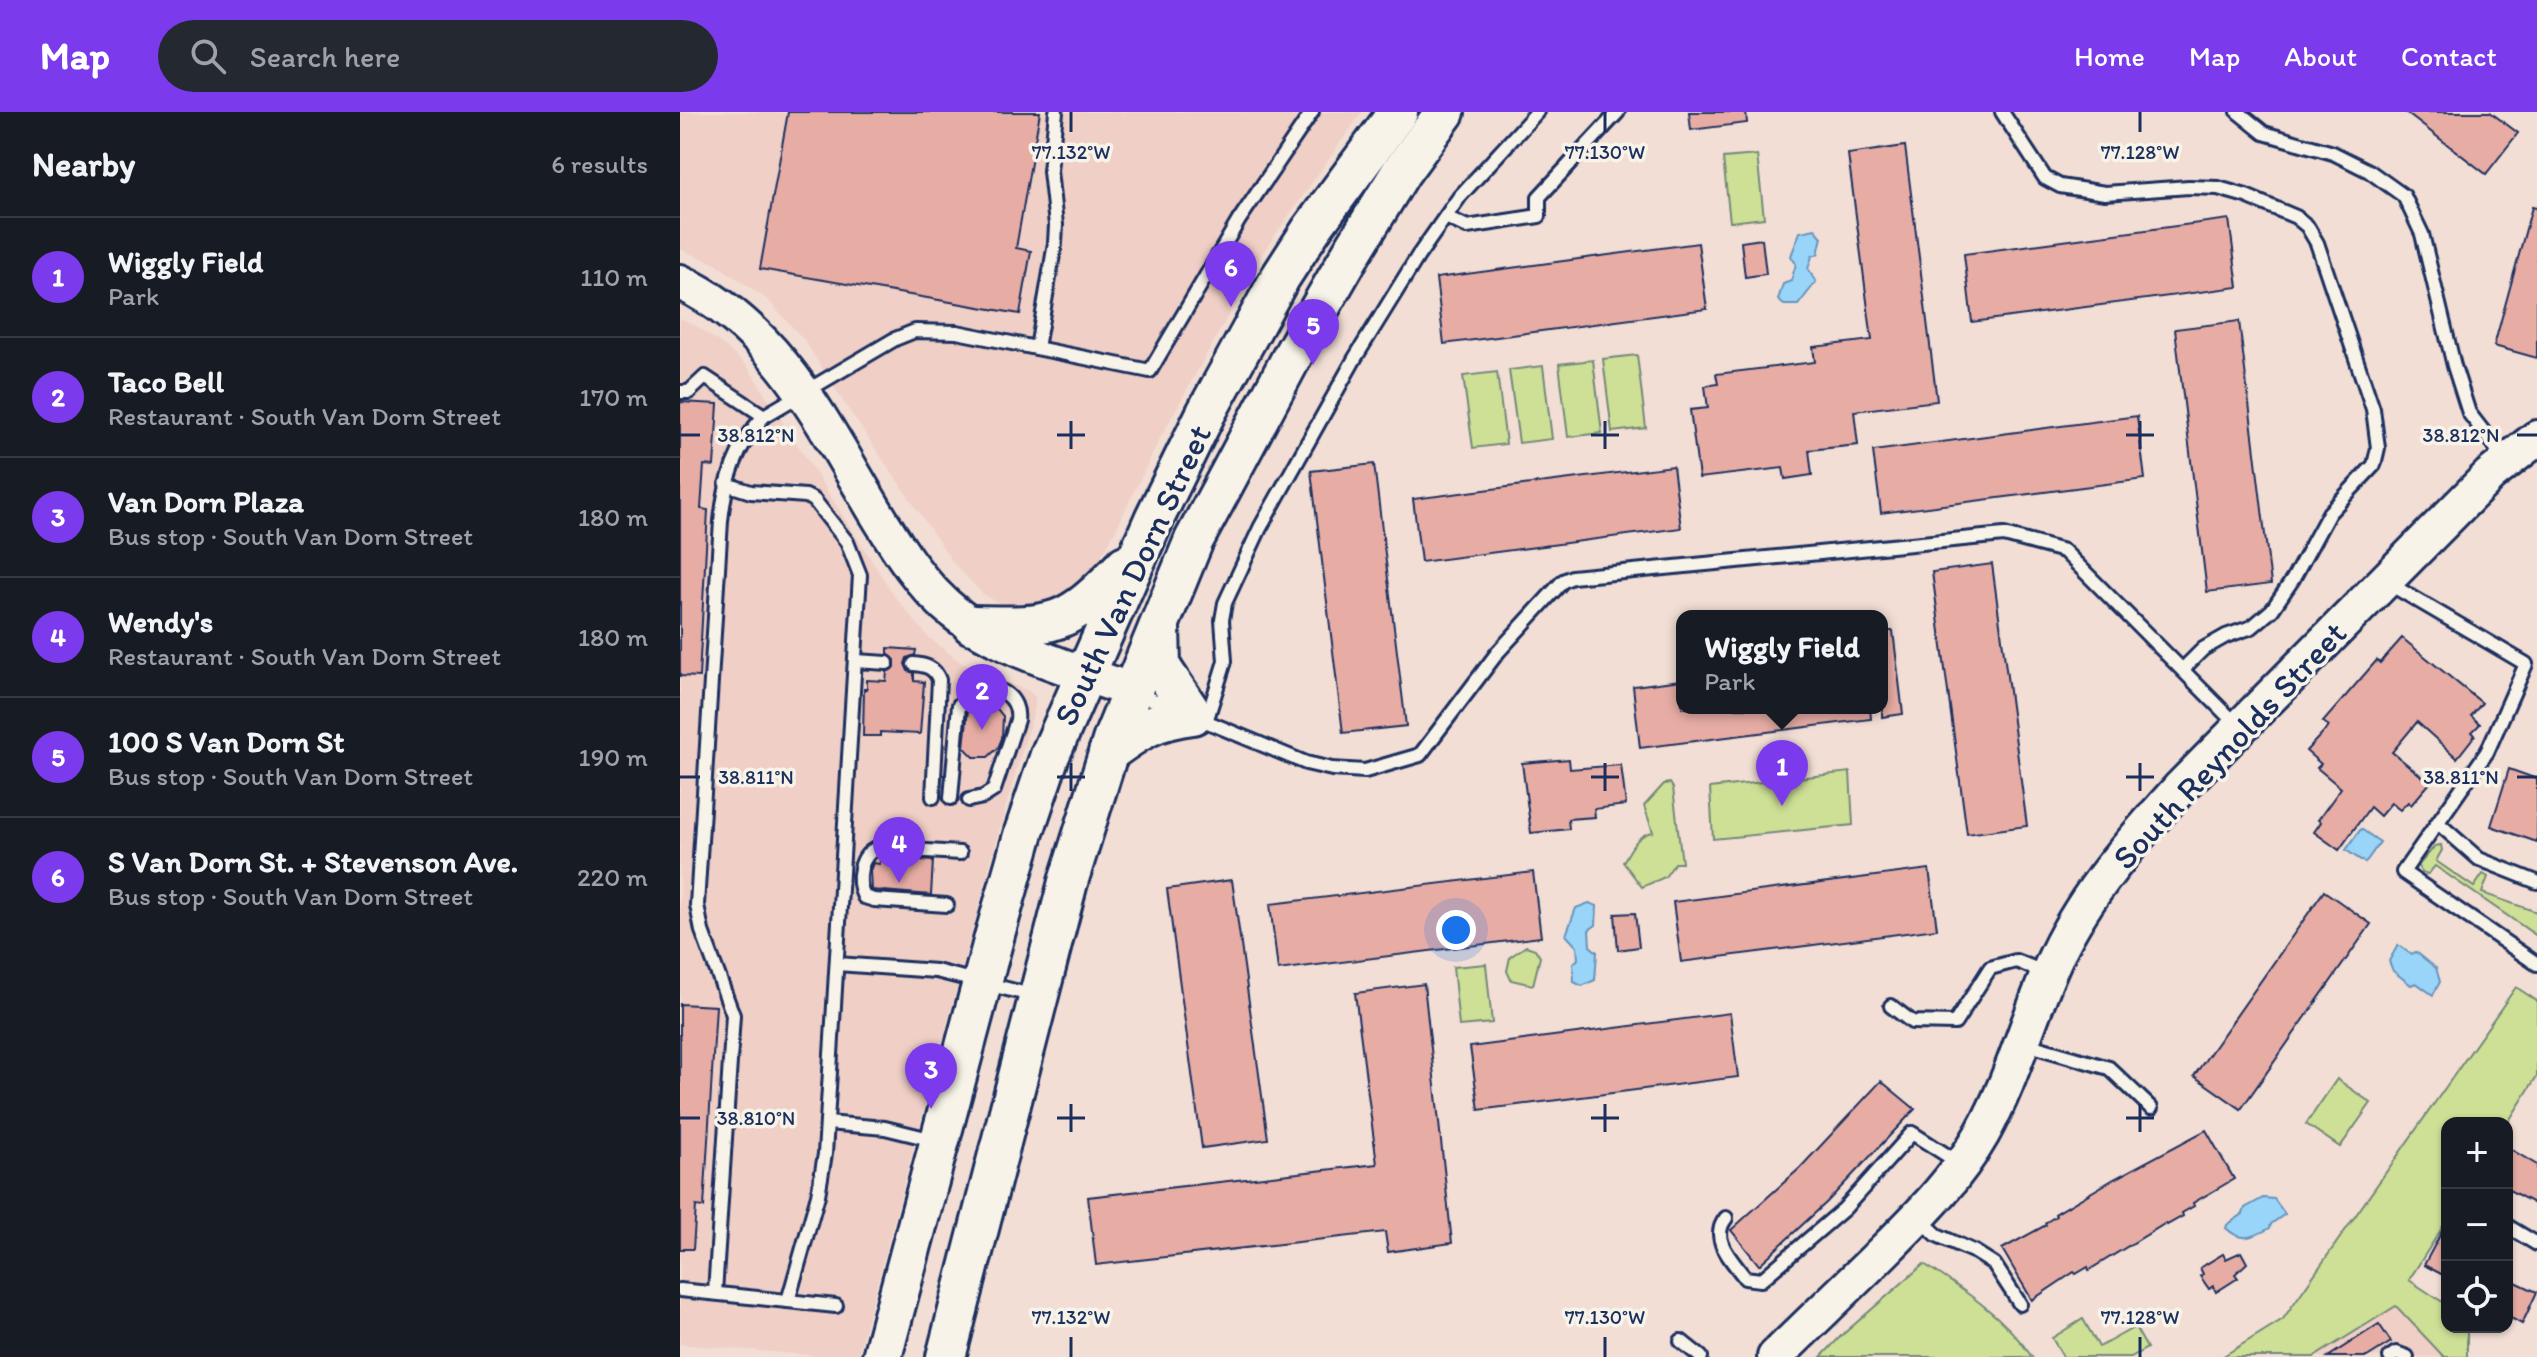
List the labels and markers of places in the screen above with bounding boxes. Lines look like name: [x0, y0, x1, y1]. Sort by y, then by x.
pin: 6: [1205, 241, 1257, 307]
pin: 5: [1287, 299, 1339, 365]
pin: 2: [956, 664, 1008, 730]
pin: 1: [1756, 740, 1808, 806]
pin: 4: [873, 817, 925, 883]
pin: 3: [905, 1043, 957, 1109]

